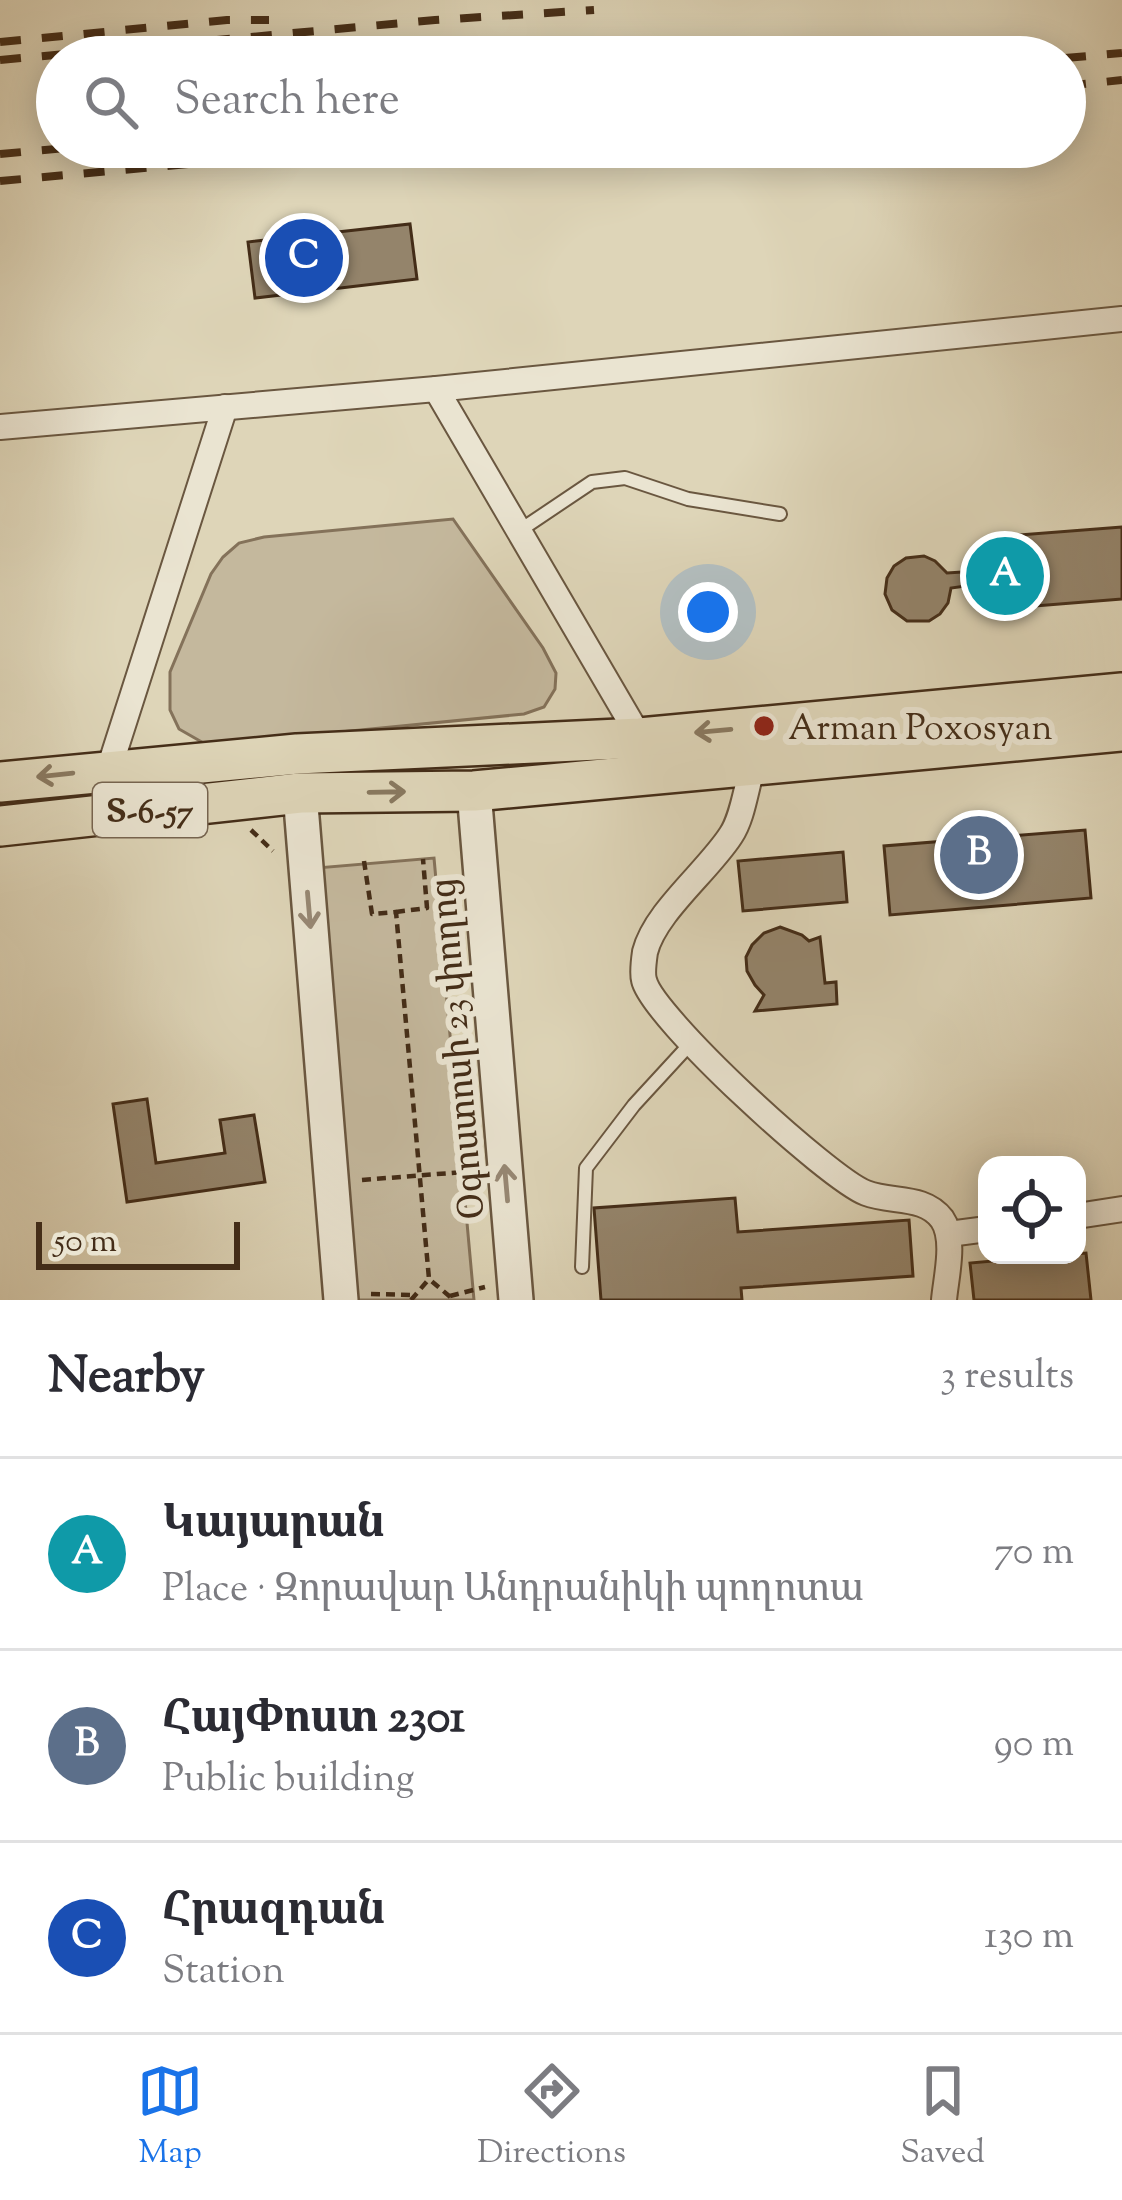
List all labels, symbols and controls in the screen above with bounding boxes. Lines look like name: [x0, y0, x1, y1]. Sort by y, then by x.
search box: [36, 36, 1086, 168]
icon: search: [78, 69, 144, 135]
text: Search here: [174, 70, 400, 135]
pin: C: [265, 213, 343, 303]
pin: A: [966, 531, 1044, 621]
your location: [678, 582, 738, 642]
place label: Arman Poxosyan: [788, 704, 1052, 756]
marker: Arman Poxosyan: [751, 713, 777, 739]
one-way arrow: [694, 720, 733, 743]
one-way arrow: [36, 765, 75, 787]
one-way arrow: [367, 781, 406, 803]
road number: Տ-6-57: [93, 783, 207, 837]
pin: B: [940, 810, 1018, 900]
street label: Օգոստոսի 23 փողոց: [419, 876, 501, 1221]
one-way arrow: [298, 890, 321, 929]
map controls: [978, 1156, 1086, 1264]
button: locate: [978, 1156, 1086, 1264]
one-way arrow: [495, 1164, 518, 1203]
scale bar: [36, 1216, 240, 1269]
text: 50 m: [54, 1219, 117, 1267]
text: Nearby: [48, 1342, 205, 1415]
text: 3 results: [940, 1350, 1074, 1406]
text: Կայարան: [162, 1493, 384, 1558]
text: A: [71, 1526, 103, 1582]
text: 70 m: [994, 1526, 1074, 1582]
text: Place · Զորավար Անդրանիկի պողոտա: [162, 1563, 864, 1619]
text: ՀայՓոստ 2301: [162, 1688, 465, 1753]
text: B: [75, 1718, 99, 1774]
text: 90 m: [994, 1718, 1074, 1774]
text: Public building: [162, 1753, 415, 1809]
text: Հրազդան: [162, 1880, 385, 1945]
text: C: [71, 1910, 103, 1966]
text: 130 m: [984, 1910, 1074, 1966]
text: Station: [162, 1945, 285, 2001]
tab: Map: [137, 2058, 203, 2178]
tab: Directions: [477, 2058, 626, 2178]
tab: Saved: [900, 2058, 985, 2178]

